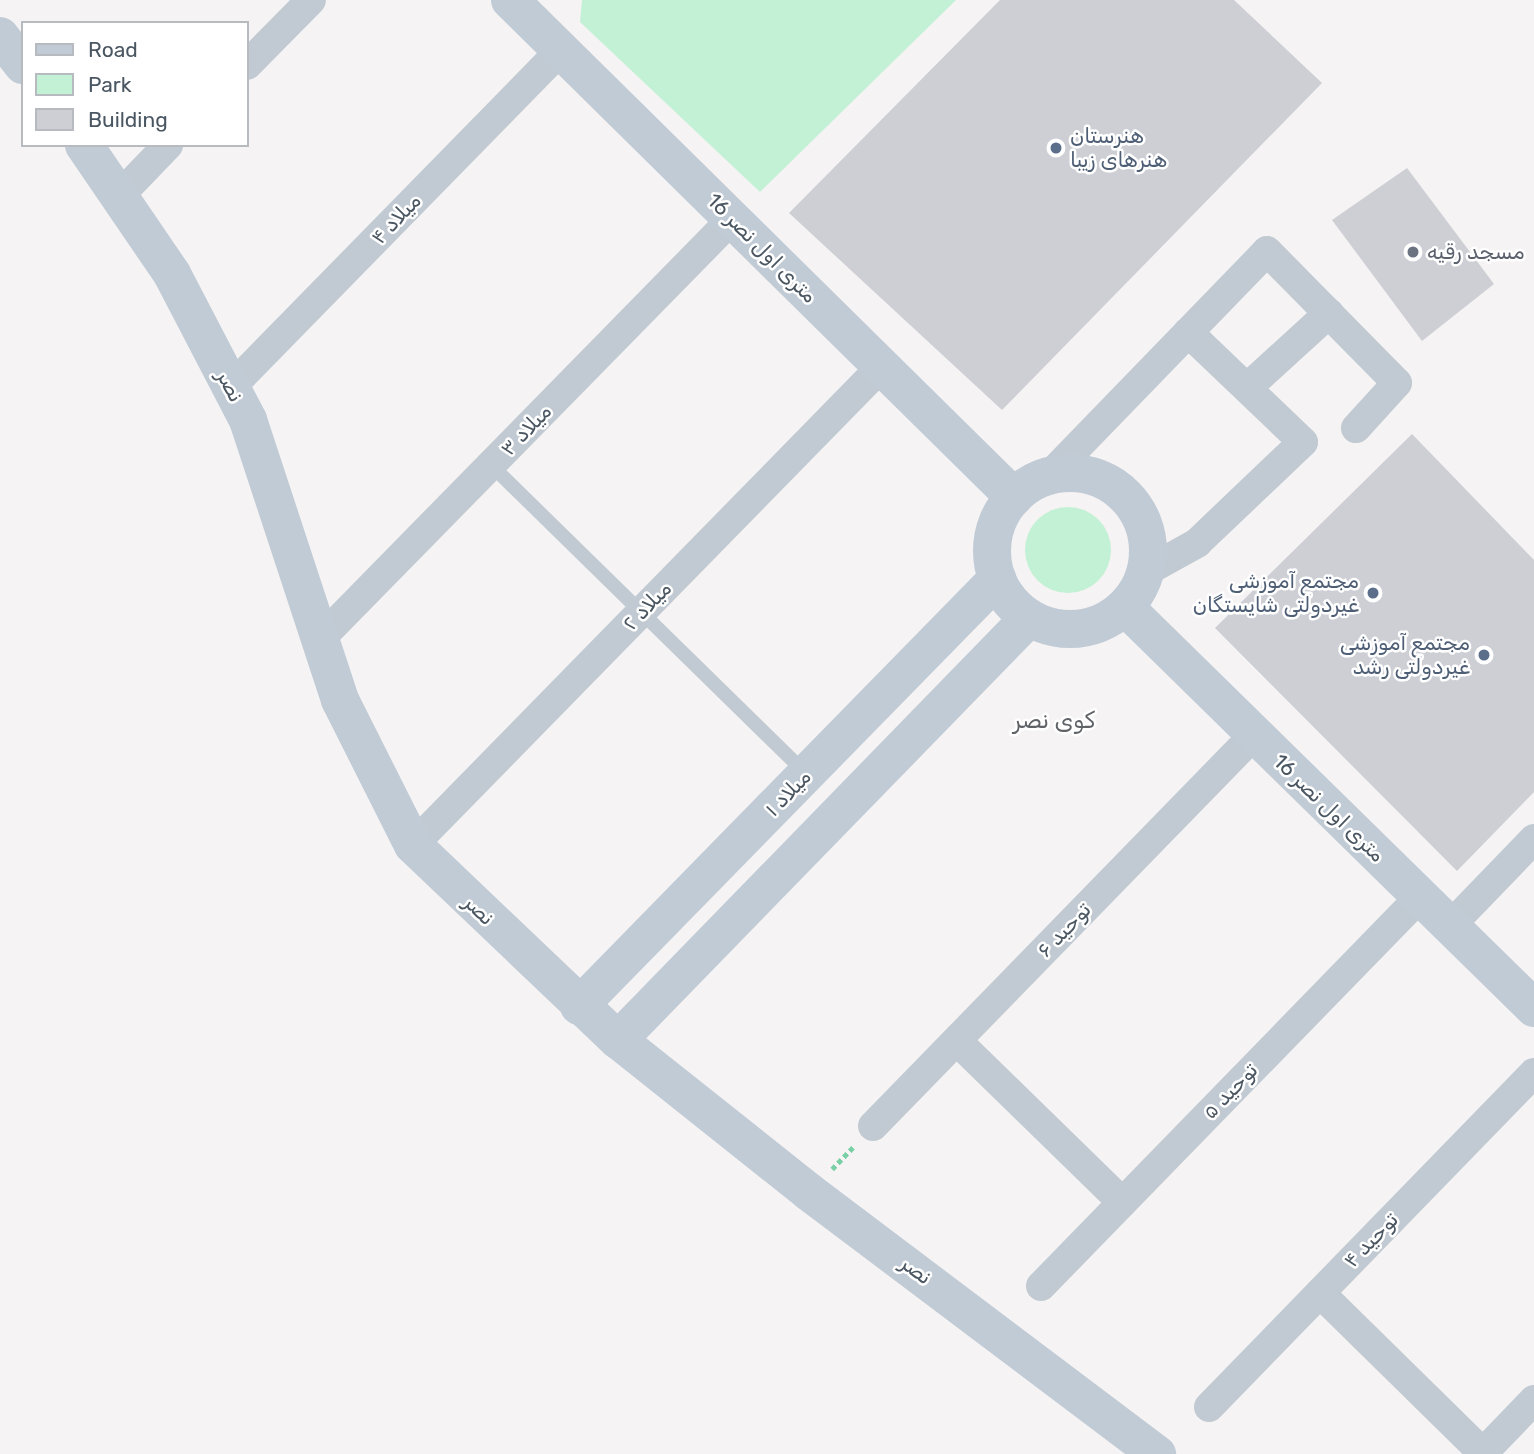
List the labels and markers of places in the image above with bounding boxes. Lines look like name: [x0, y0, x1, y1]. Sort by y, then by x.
place label: هنرستان هنرهای زیبا: [1070, 123, 1167, 173]
marker: هنرستان هنرهای زیبا: [1048, 140, 1064, 156]
place label: مسجد رقیه: [1427, 239, 1525, 265]
marker: مسجد رقیه: [1405, 244, 1421, 260]
place label: مجتمع آموزشی غیردولتی شایستگان: [1193, 568, 1359, 618]
marker: مجتمع آموزشی غیردولتی شایستگان: [1365, 585, 1381, 601]
place label: مجتمع آموزشی غیردولتی رشد: [1340, 630, 1470, 680]
marker: مجتمع آموزشی غیردولتی رشد: [1476, 647, 1492, 663]

